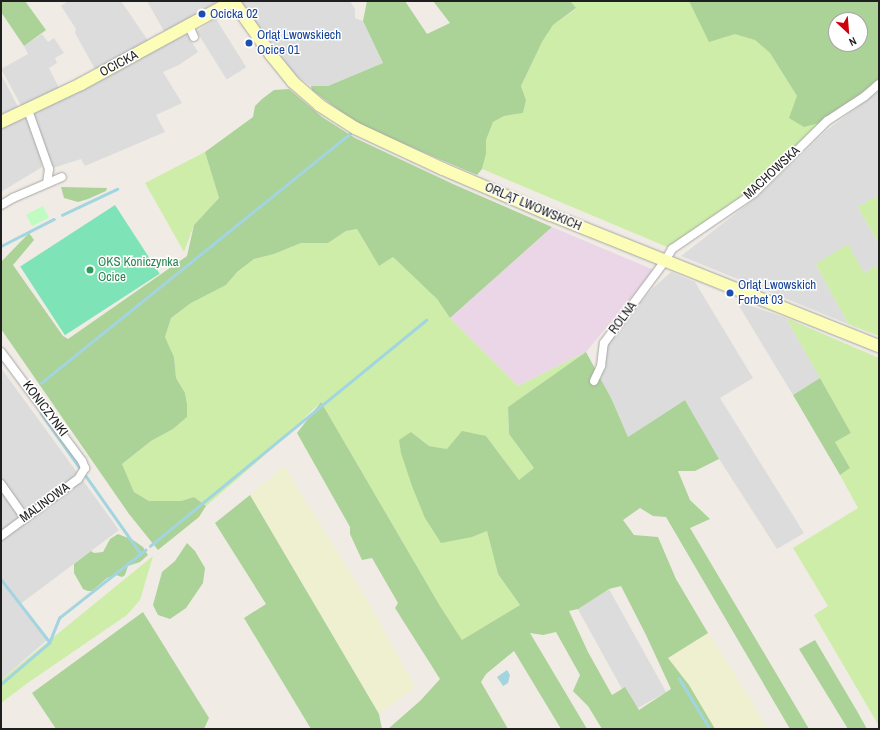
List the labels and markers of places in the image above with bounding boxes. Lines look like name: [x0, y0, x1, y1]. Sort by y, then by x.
place label: Ocicka 02: [210, 6, 258, 22]
marker: Ocicka 02: [197, 9, 207, 19]
place label: Orląt Lwowskiech Ocice 01: [257, 28, 341, 59]
marker: Orląt Lwowskiech Ocice 01: [244, 38, 254, 48]
place label: OKS Koniczynka Ocice: [98, 255, 179, 286]
marker: OKS Koniczynka Ocice: [85, 265, 95, 275]
place label: Orląt Lwowskich Forbet 03: [738, 278, 816, 309]
marker: Orląt Lwowskich Forbet 03: [725, 288, 735, 298]

